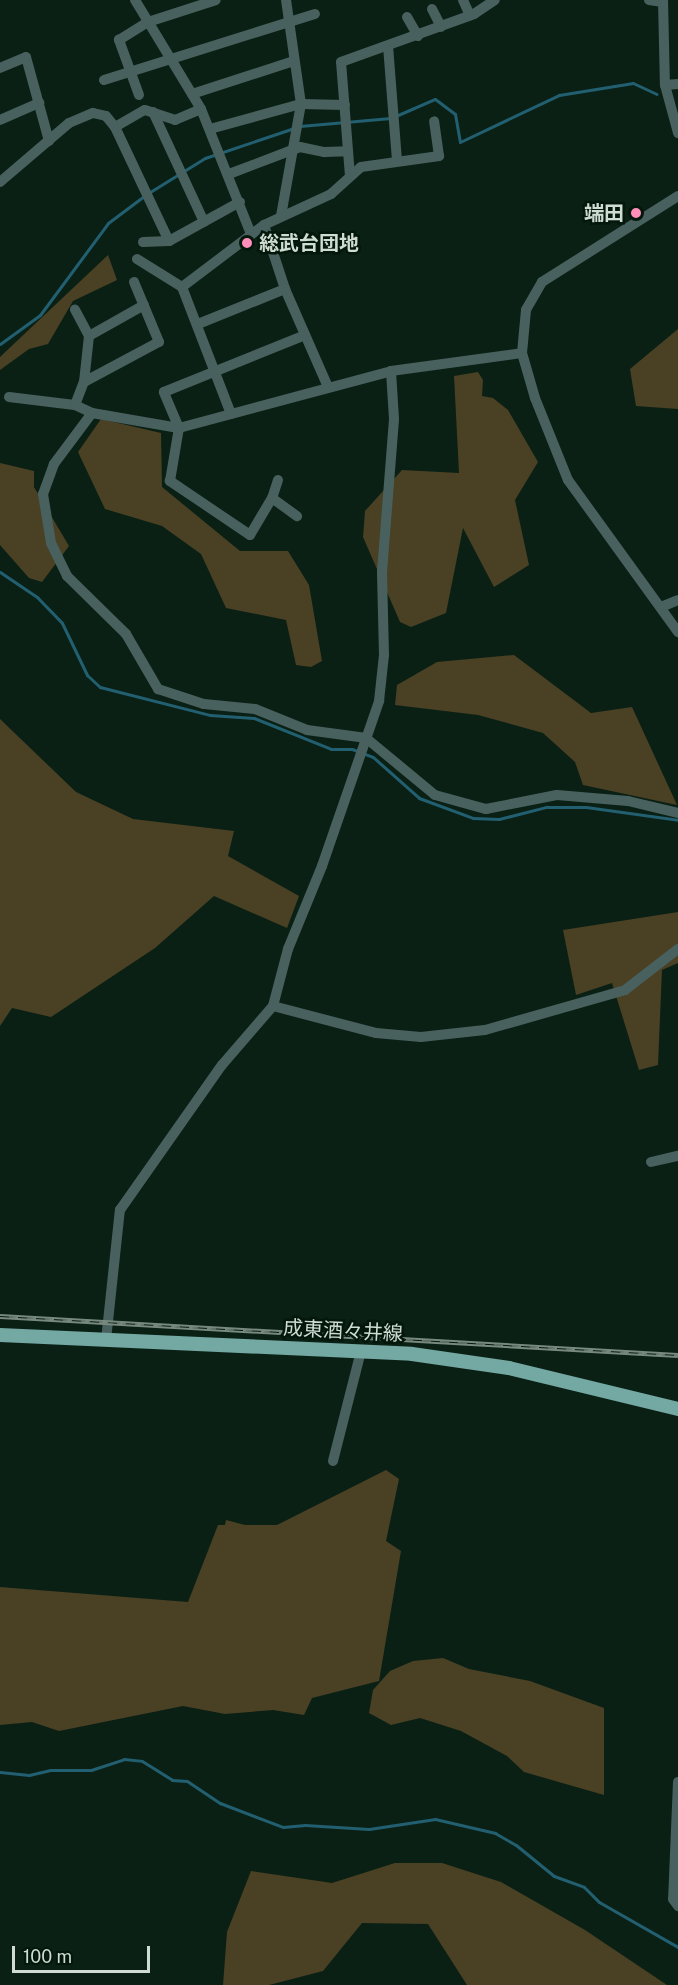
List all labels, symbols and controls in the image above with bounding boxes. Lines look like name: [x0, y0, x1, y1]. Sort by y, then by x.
place label: 端田: [584, 201, 624, 225]
marker: 端田: [629, 206, 643, 220]
place label: 総武台団地: [259, 231, 359, 255]
marker: 総武台団地: [240, 236, 254, 250]
street label: 成東酒々井線: [282, 1316, 404, 1346]
scale bar: [15, 1934, 153, 1972]
text: 100 m: [23, 1946, 72, 1967]

